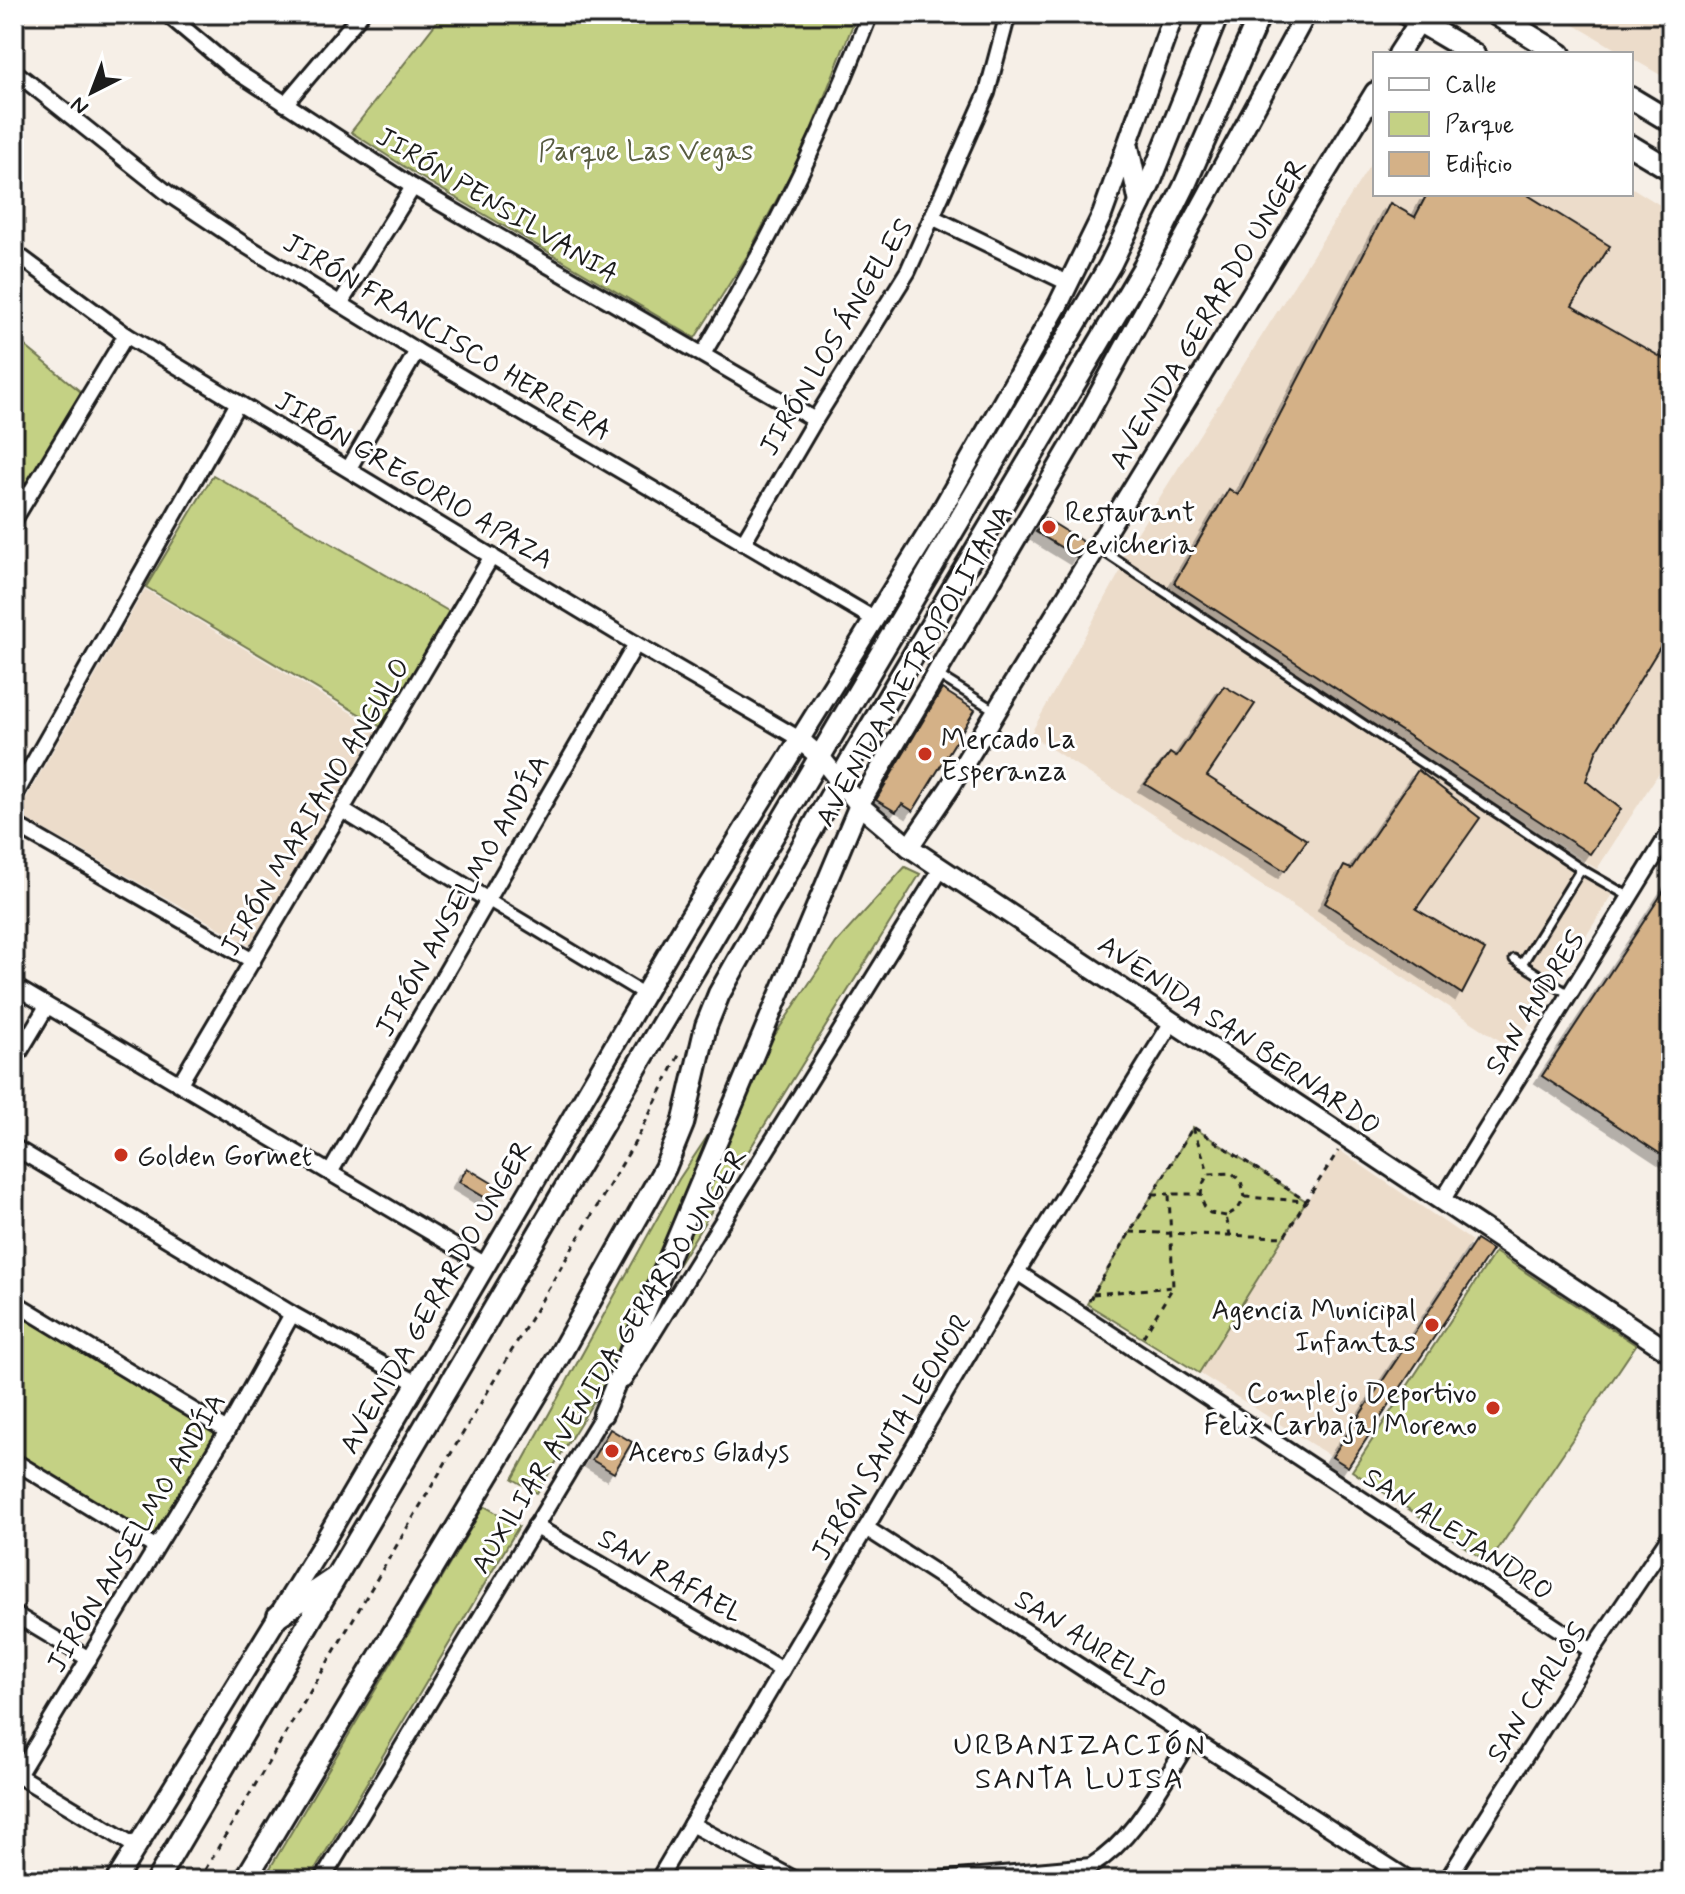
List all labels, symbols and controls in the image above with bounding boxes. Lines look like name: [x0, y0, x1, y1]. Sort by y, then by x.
north arrow: [52, 52, 132, 132]
legend: [1373, 52, 1633, 196]
text: Calle: [1445, 70, 1497, 101]
text: N: [65, 90, 95, 121]
text: Parque: [1445, 110, 1514, 141]
street label: JIRÓN PENSILVANIA: [369, 119, 625, 293]
park label: Parque Las Vegas: [538, 134, 754, 171]
text: Edificio: [1445, 150, 1512, 181]
street label: AVENIDA GERARDO UNGER: [1101, 152, 1317, 477]
street label: JIRÓN LOS ÁNGELES: [751, 211, 923, 463]
street label: JIRÓN FRANCISCO HERRERA: [276, 225, 618, 451]
street label: JIRÓN GREGORIO APAZA: [268, 383, 560, 579]
place label: Restaurant Cevicheria: [1065, 495, 1195, 564]
street label: AVENIDA METROPOLITANA: [808, 499, 1023, 834]
marker: Restaurant Cevicheria: [1040, 518, 1058, 536]
street label: JIRÓN MARIANO ANGULO: [212, 651, 420, 963]
place label: Mercado La Esperanza: [941, 722, 1076, 791]
marker: Mercado La Esperanza: [916, 745, 934, 763]
street label: JIRÓN ANSELMO ANDÍA: [366, 748, 559, 1044]
street label: SAN ANDRES: [1477, 924, 1595, 1082]
street label: AVENIDA SAN BERNARDO: [1090, 927, 1387, 1145]
street label: AVENIDA GERARDO UNGER: [332, 1133, 543, 1461]
place label: Golden Gormet: [137, 1139, 312, 1176]
street label: AUXILIAR AVENIDA GERARDO UNGER: [463, 1141, 757, 1581]
marker: Golden Gormet: [112, 1146, 130, 1164]
place label: Agencia Municipal Infantas: [1211, 1293, 1416, 1362]
street label: JIRÓN SANTA LEONOR: [804, 1307, 981, 1568]
marker: Agencia Municipal Infantas: [1423, 1316, 1441, 1334]
place label: Complejo Deportivo Felix Carbajal Moreno: [1204, 1376, 1477, 1445]
street label: JIRÓN ANSELMO ANDÍA: [38, 1386, 235, 1680]
marker: Complejo Deportivo Felix Carbajal Moreno: [1484, 1399, 1502, 1417]
place label: Aceros Gladys: [628, 1435, 789, 1472]
marker: Aceros Gladys: [603, 1442, 621, 1460]
street label: SAN ALEJANDRO: [1355, 1460, 1560, 1611]
street label: SAN RAFAEL: [591, 1521, 749, 1634]
street label: SAN AURELIO: [1007, 1582, 1175, 1709]
street label: SAN CARLOS: [1479, 1616, 1597, 1771]
district label: URBANIZACIÓN SANTA LUISA: [953, 1726, 1207, 1799]

